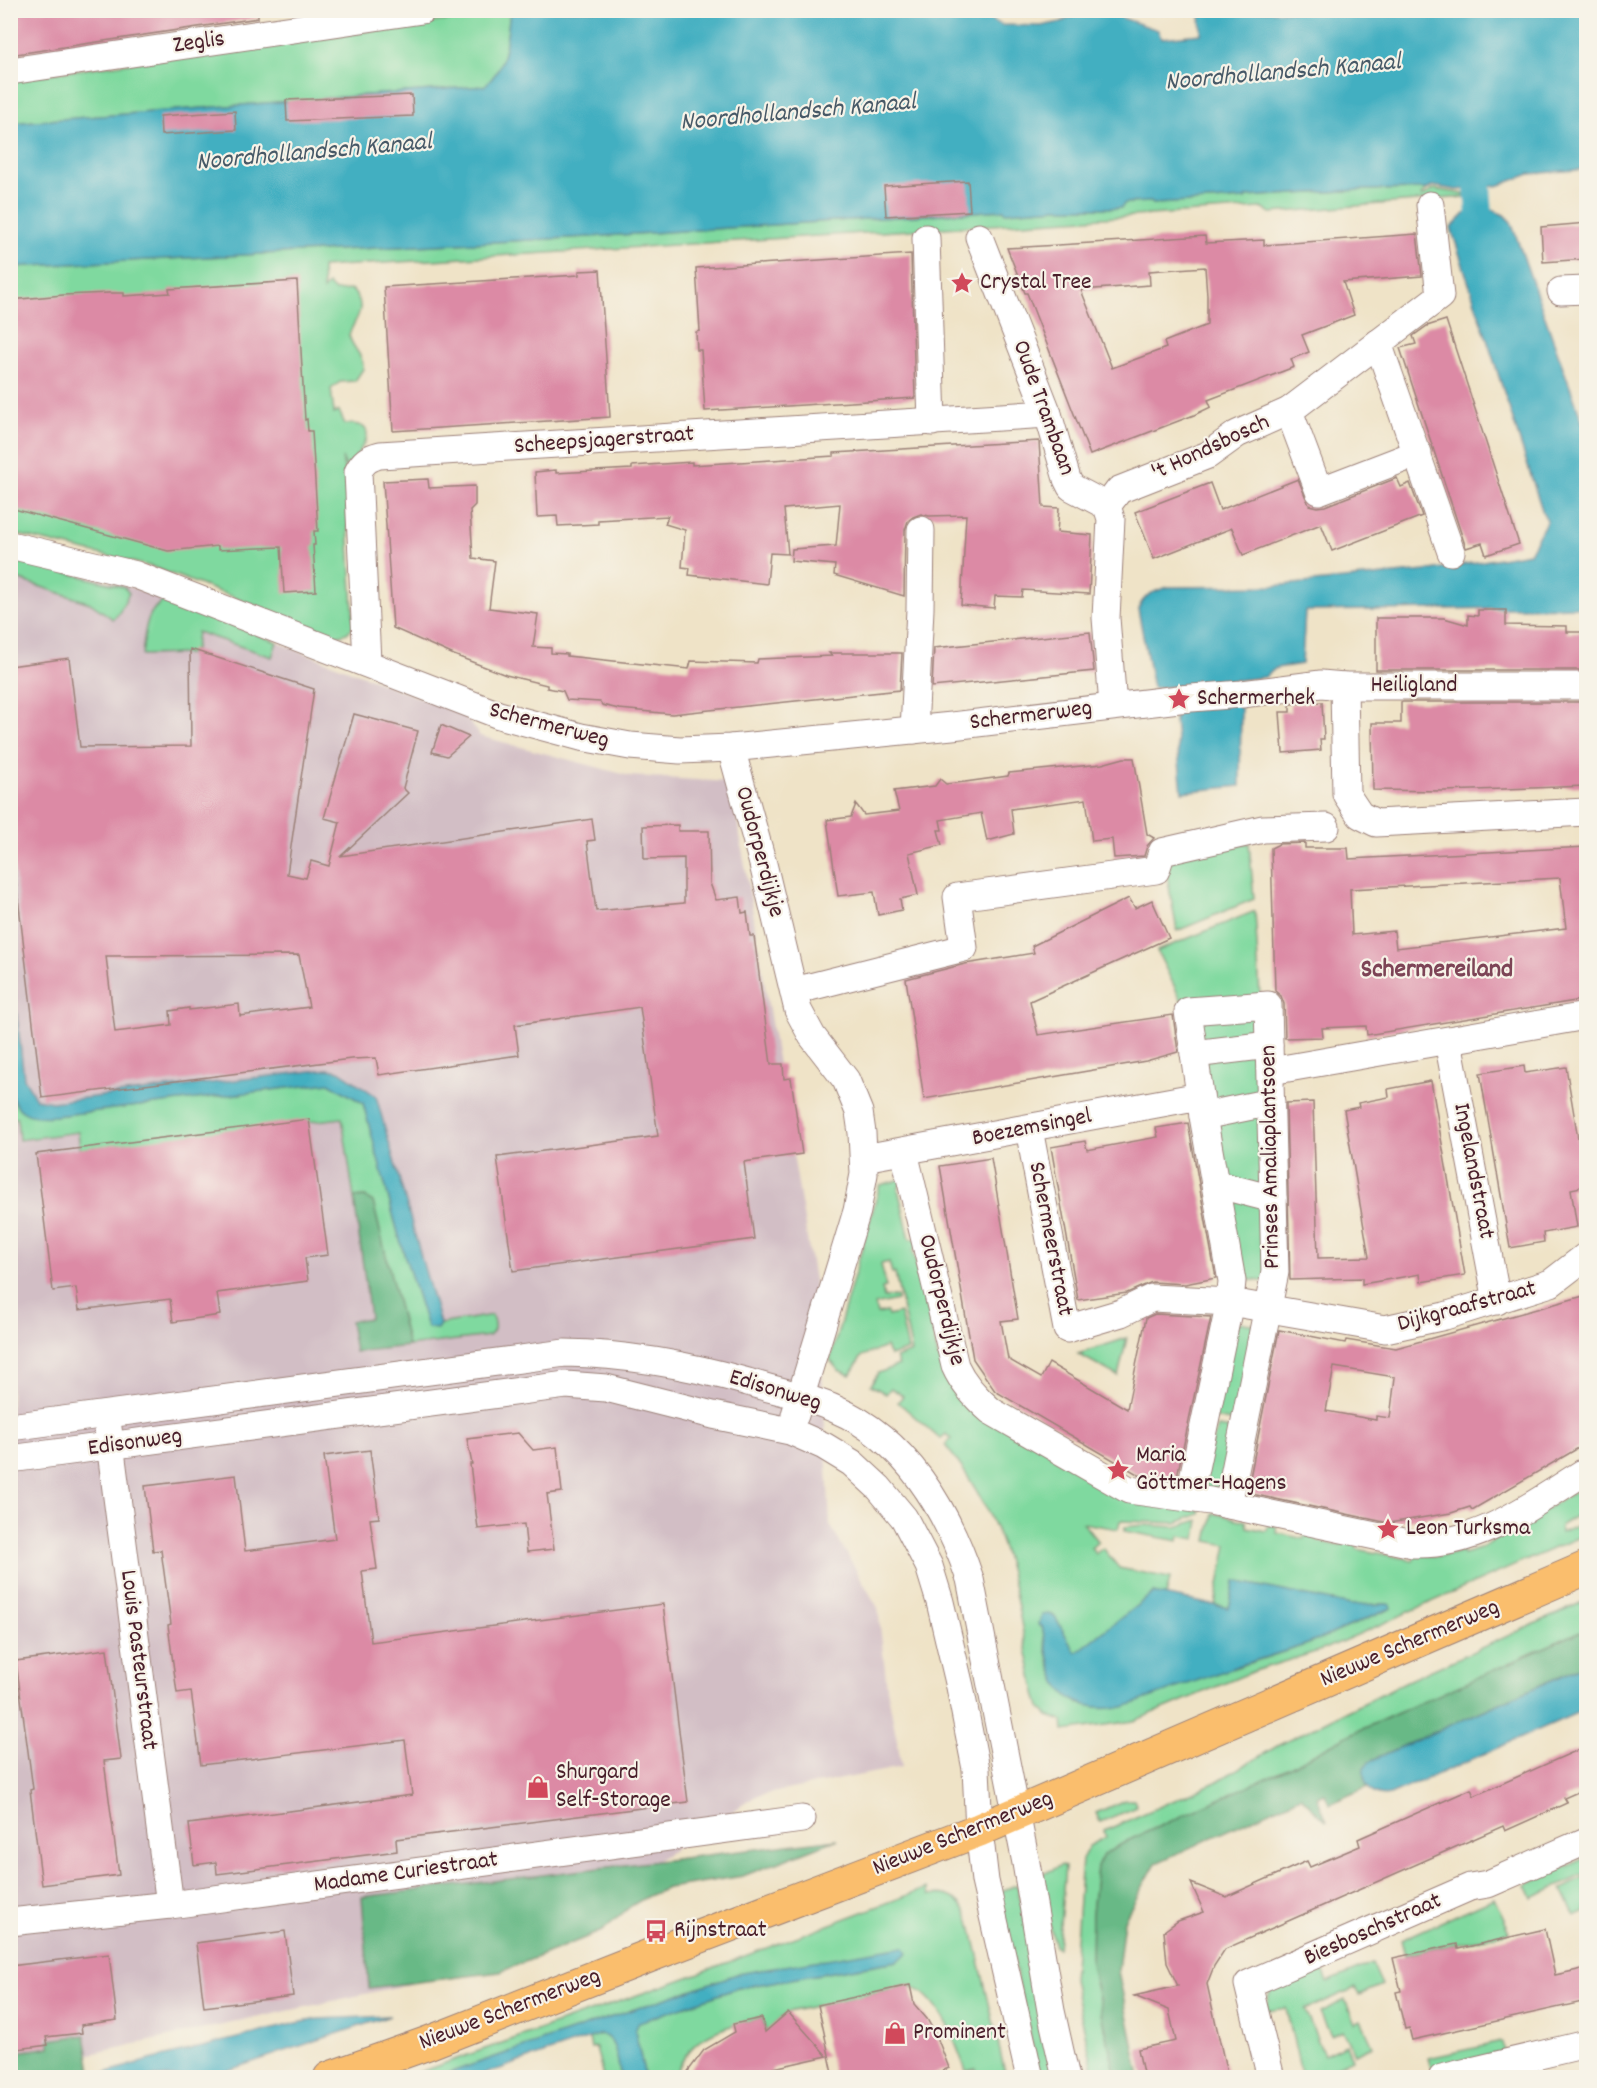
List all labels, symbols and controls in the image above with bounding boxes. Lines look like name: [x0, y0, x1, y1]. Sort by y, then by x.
street label: Zeglis: [171, 23, 227, 63]
water label: Noordhollandsch Kanaal: [1164, 44, 1404, 102]
water label: Noordhollandsch Kanaal: [679, 84, 919, 142]
water label: Noordhollandsch Kanaal: [195, 124, 435, 182]
place label: Crystal Tree: [980, 266, 1092, 300]
place icon: Crystal Tree: [949, 270, 975, 296]
street label: Oude Trambaan: [1003, 336, 1083, 480]
street label: 't Hondsbosch: [1147, 406, 1275, 490]
street label: Scheepsjagerstraat: [513, 418, 695, 464]
street label: Heiligland: [1370, 669, 1458, 703]
place label: Schermerhek: [1197, 682, 1315, 716]
place icon: Schermerhek: [1166, 686, 1192, 712]
street label: Schermerweg: [968, 692, 1094, 740]
street label: Schermerweg: [485, 694, 613, 758]
street label: Oudorperdijkje: [725, 783, 793, 921]
district label: Schermereiland: [1361, 952, 1513, 989]
street label: Prinses Amaliaplantsoen: [1252, 1045, 1290, 1269]
street label: Boezemsingel: [969, 1100, 1095, 1156]
street label: Ingelandstraat: [1443, 1100, 1503, 1242]
street label: Schermeerstraat: [1018, 1159, 1082, 1319]
street label: Oudorperdijkje: [908, 1231, 974, 1369]
street label: Dijkgraafstraat: [1394, 1272, 1540, 1342]
street label: Edisonweg: [725, 1361, 825, 1421]
street label: Edisonweg: [86, 1420, 184, 1466]
place label: Maria Göttmer-Hagens: [1136, 1439, 1286, 1501]
place icon: Maria Göttmer-Hagens: [1105, 1457, 1131, 1483]
place label: Leon Turksma: [1406, 1512, 1531, 1546]
place icon: Leon Turksma: [1375, 1516, 1401, 1542]
street label: Louis Pasteurstraat: [110, 1568, 166, 1752]
street label: Nieuwe Schermerweg: [1315, 1591, 1505, 1697]
place label: Shurgard Self-Storage: [556, 1756, 671, 1818]
shop icon: Shurgard Self-Storage: [525, 1774, 551, 1800]
street label: Nieuwe Schermerweg: [868, 1782, 1058, 1886]
street label: Madame Curiestraat: [312, 1843, 500, 1903]
street label: Biesboschstraat: [1299, 1884, 1447, 1976]
place label: Rijnstraat: [674, 1914, 767, 1948]
bus stop icon: Rijnstraat: [643, 1918, 669, 1944]
street label: Nieuwe Schermerweg: [414, 1960, 606, 2060]
place label: Prominent: [913, 2016, 1006, 2050]
shop icon: Prominent: [882, 2020, 908, 2046]

